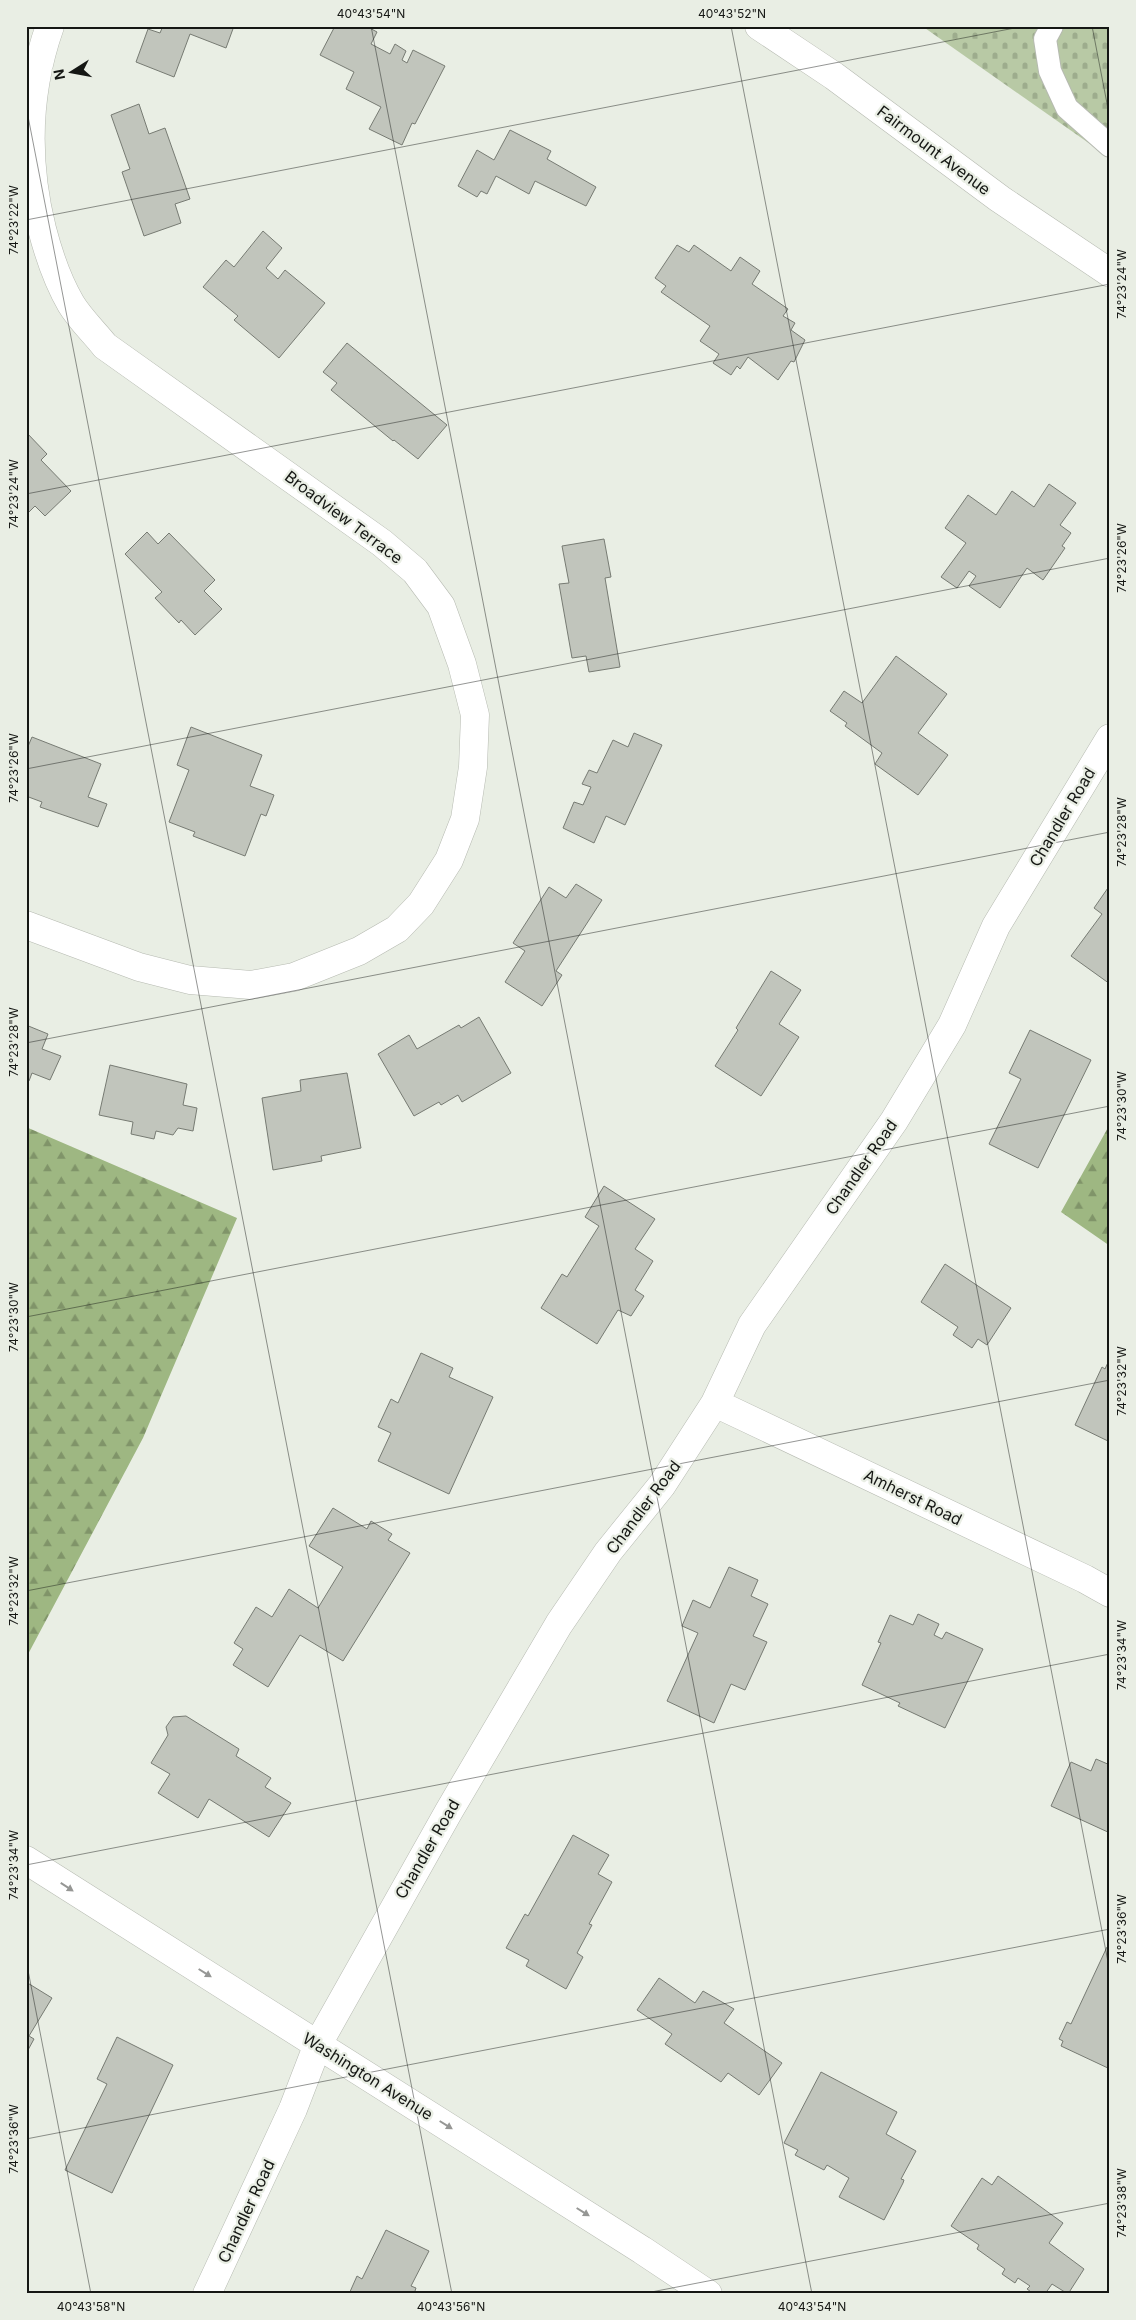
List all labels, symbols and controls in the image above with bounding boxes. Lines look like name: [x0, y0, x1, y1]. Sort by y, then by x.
text: 40°43'54"N: [337, 6, 405, 21]
text: 40°43'52"N: [698, 6, 766, 21]
north arrow: [48, 48, 98, 98]
text: N: [49, 68, 68, 81]
street label: Fairmount Avenue: [873, 101, 995, 199]
text: 74°23'22"W: [6, 185, 21, 255]
text: 74°23'24"W: [1114, 249, 1129, 319]
text: 74°23'24"W: [6, 459, 21, 529]
street label: Broadview Terrace: [281, 466, 407, 568]
text: 74°23'26"W: [1114, 523, 1129, 593]
text: 74°23'26"W: [6, 733, 21, 803]
street label: Chandler Road: [1025, 764, 1099, 870]
text: 74°23'28"W: [1114, 797, 1129, 867]
text: 74°23'28"W: [6, 1007, 21, 1077]
text: 74°23'30"W: [1114, 1071, 1129, 1141]
street label: Chandler Road: [821, 1116, 901, 1218]
text: 74°23'30"W: [6, 1282, 21, 1352]
text: 74°23'32"W: [1114, 1346, 1129, 1416]
street label: Chandler Road: [601, 1456, 685, 1558]
street label: Amherst Road: [861, 1465, 965, 1529]
text: 74°23'32"W: [6, 1556, 21, 1626]
text: 74°23'34"W: [1114, 1620, 1129, 1690]
street label: Chandler Road: [390, 1796, 464, 1902]
text: 74°23'34"W: [6, 1830, 21, 1900]
one-way arrow: [61, 1882, 74, 1891]
text: 74°23'36"W: [1114, 1894, 1129, 1964]
one-way arrow: [198, 1969, 211, 1978]
street label: Washington Avenue: [299, 2028, 437, 2124]
text: 74°23'36"W: [6, 2104, 21, 2174]
one-way arrow: [439, 2121, 452, 2130]
street label: Chandler Road: [213, 2156, 279, 2266]
text: 74°23'38"W: [1114, 2168, 1129, 2238]
one-way arrow: [576, 2208, 590, 2217]
text: 40°43'58"N: [57, 2299, 125, 2314]
text: 40°43'56"N: [417, 2299, 485, 2314]
text: 40°43'54"N: [778, 2299, 846, 2314]

